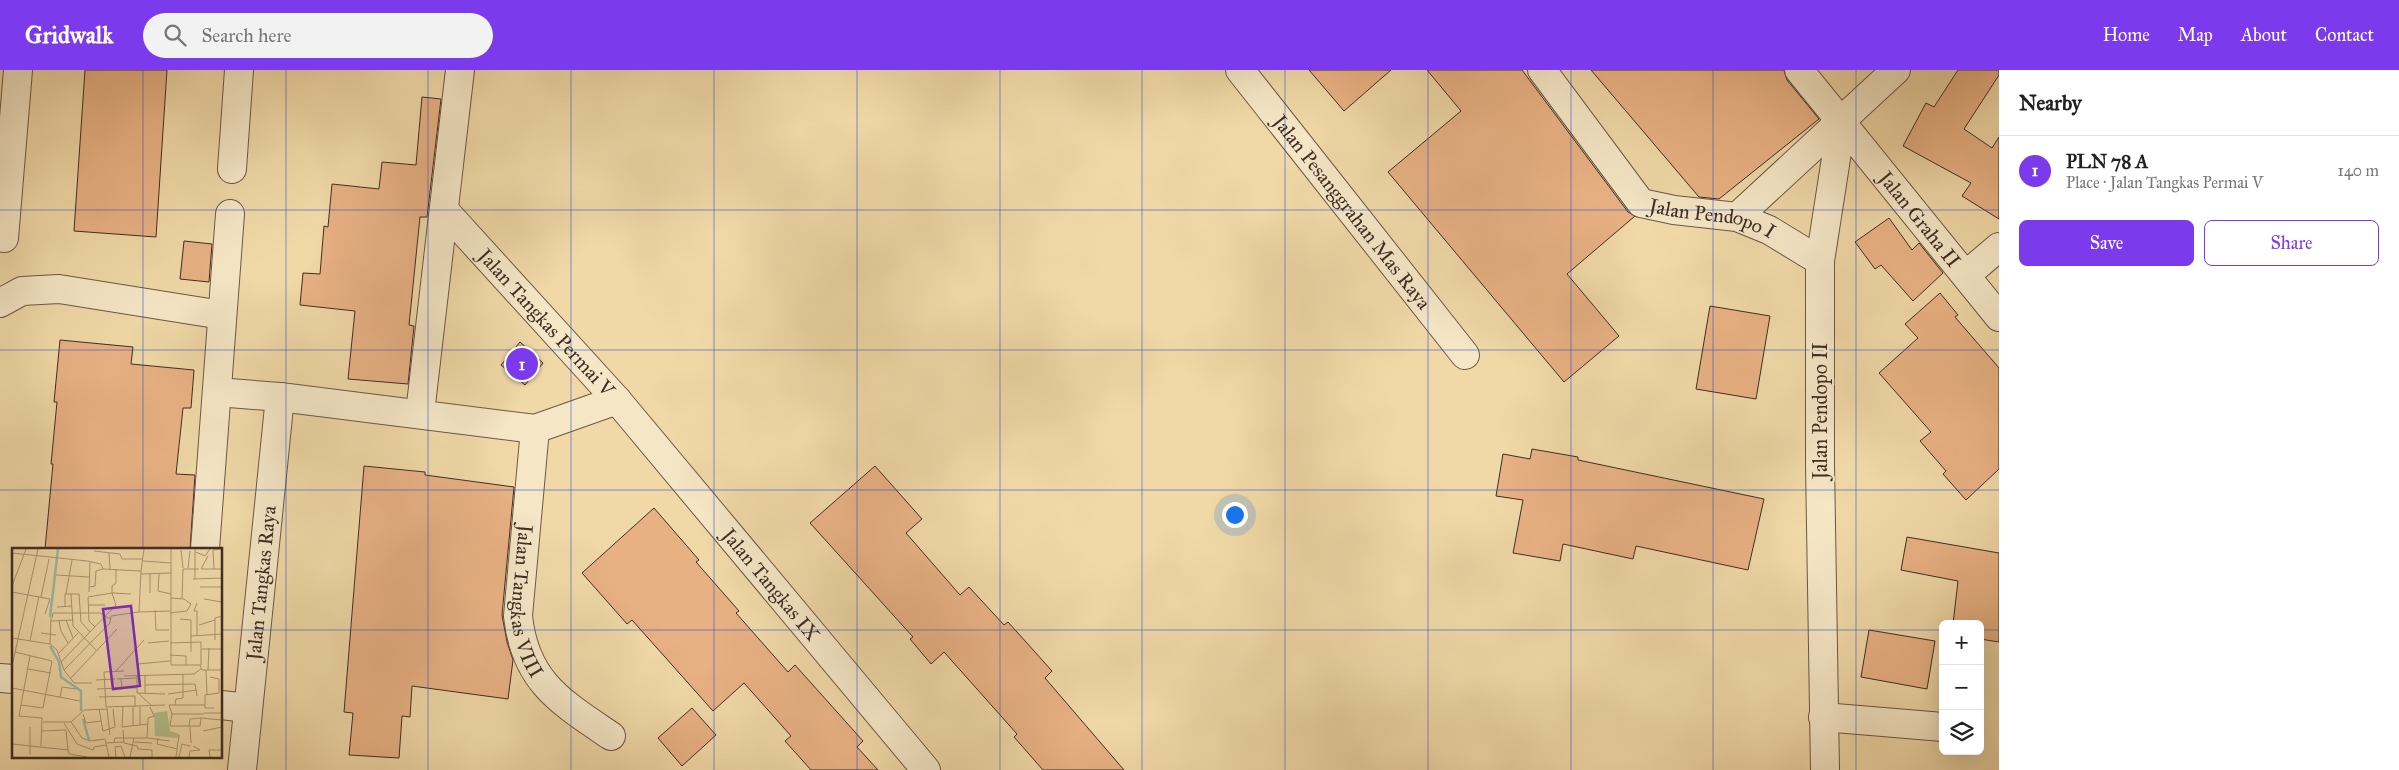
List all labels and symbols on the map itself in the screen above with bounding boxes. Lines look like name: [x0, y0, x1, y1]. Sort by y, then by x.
street label: Jalan Pesanggrahan Mas Raya: [1266, 108, 1437, 315]
street label: Jalan Graha II: [1872, 165, 1966, 272]
street label: Jalan Pendopo I: [1645, 193, 1780, 243]
street label: Jalan Tangkas Permai V: [471, 242, 621, 402]
street label: Jalan Pendopo II: [1808, 342, 1833, 482]
pin: 1: [506, 345, 538, 383]
your location: [1222, 502, 1248, 528]
street label: Jalan Tangkas Raya: [241, 504, 281, 664]
street label: Jalan Tangkas VIII: [505, 522, 549, 682]
street label: Jalan Tangkas IX: [715, 522, 825, 646]
inset map: [12, 548, 222, 758]

